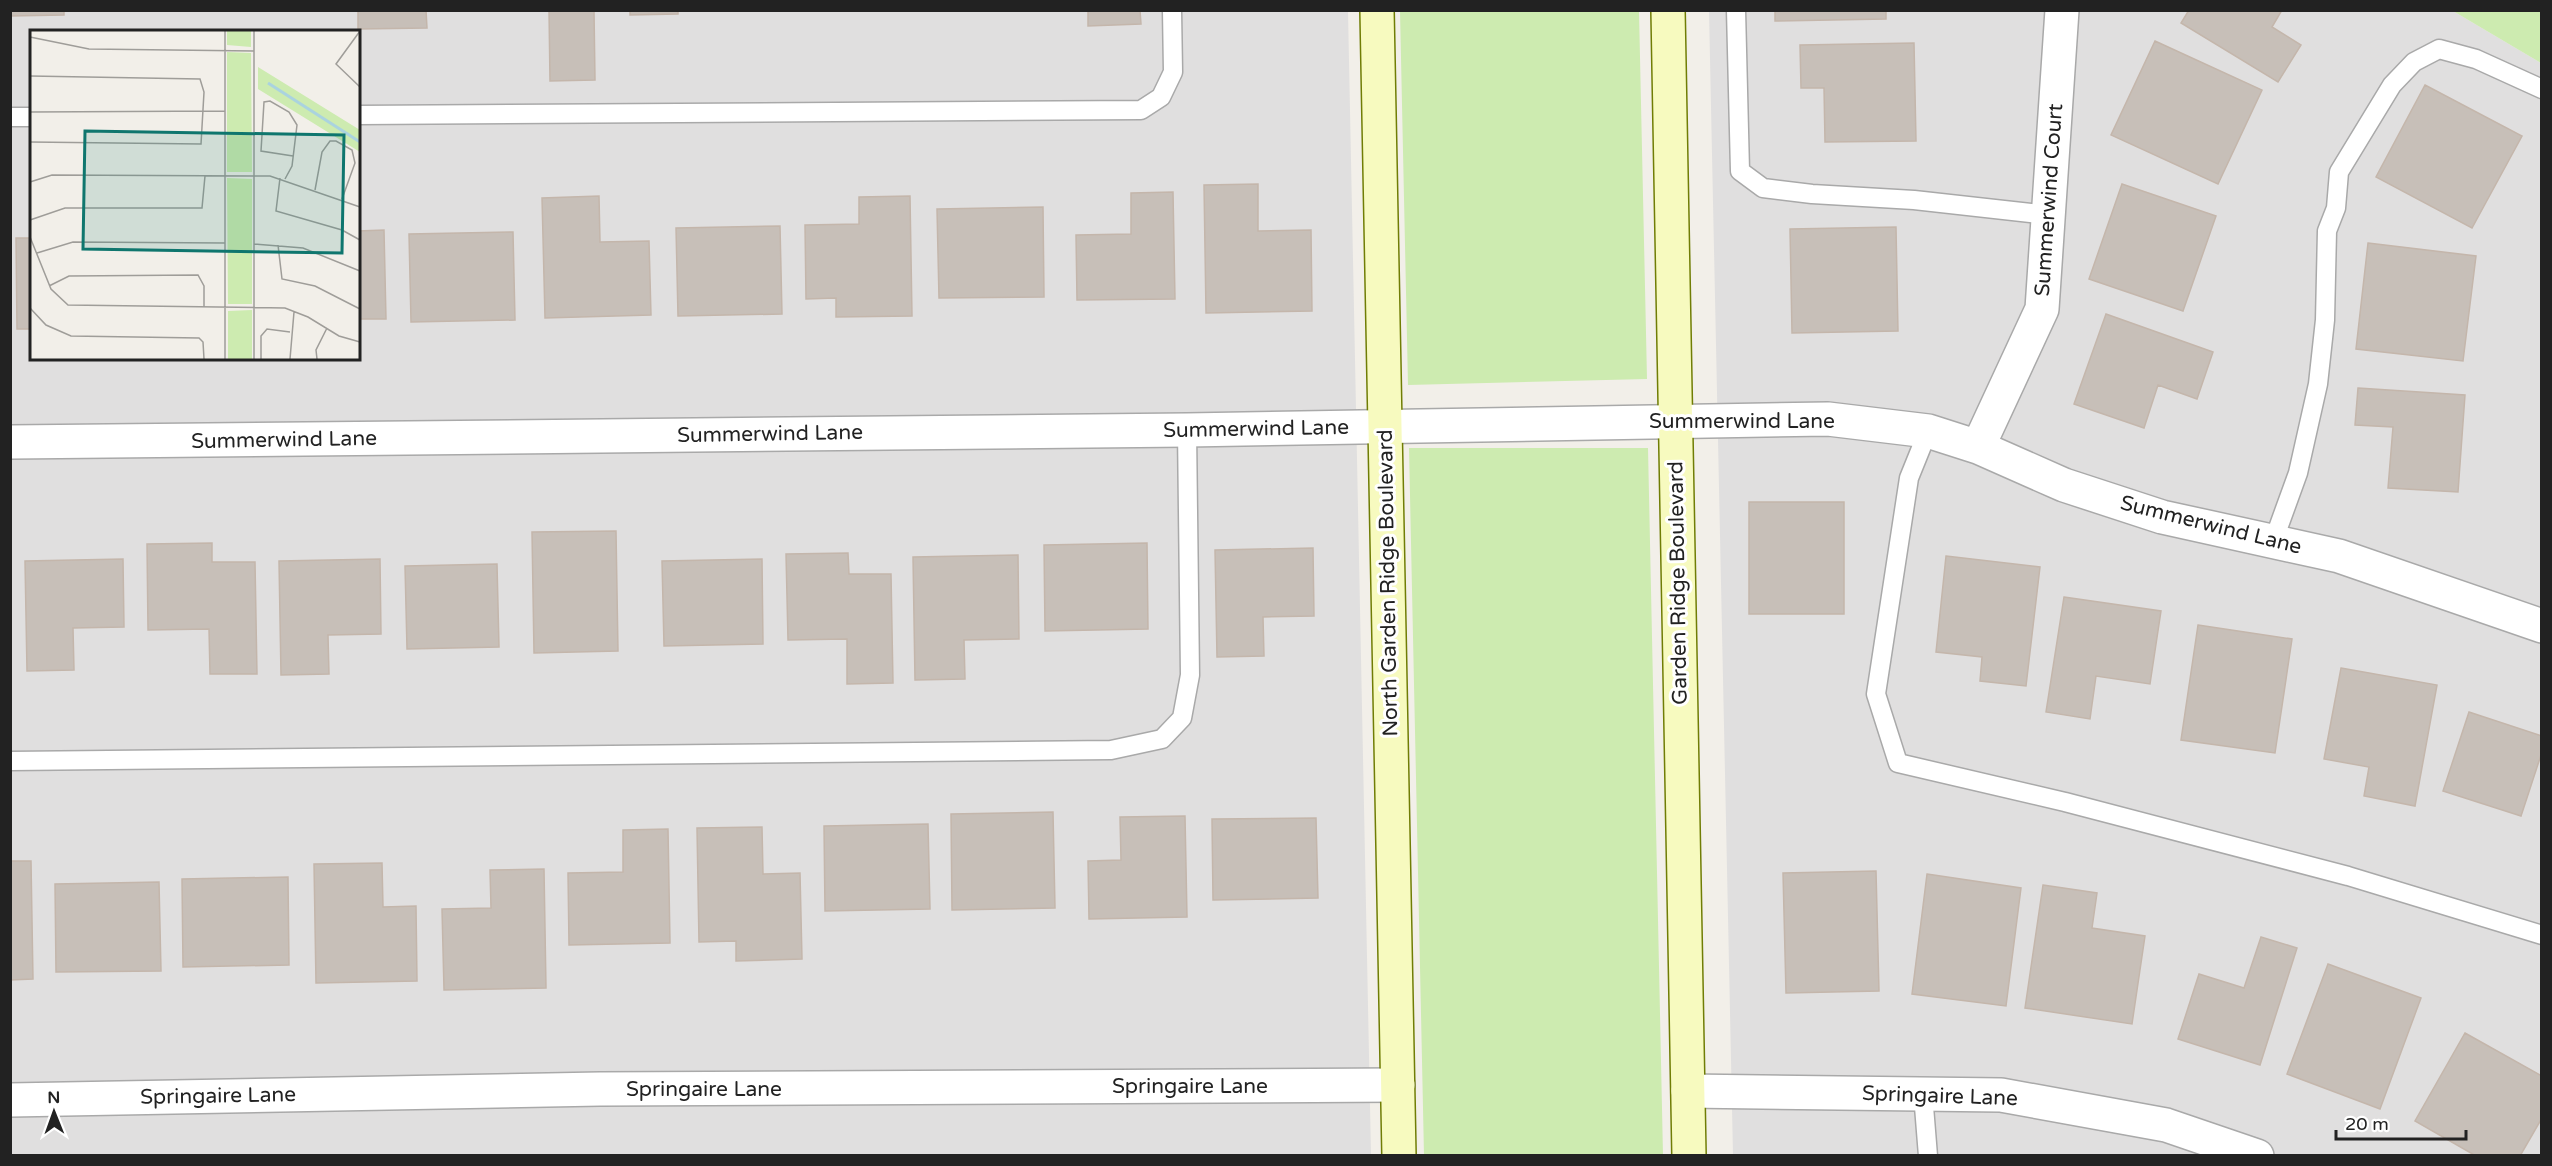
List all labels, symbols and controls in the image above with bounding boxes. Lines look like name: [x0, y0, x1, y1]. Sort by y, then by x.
inset map: [30, 30, 360, 360]
street label: Summerwind Court: [2030, 103, 2068, 297]
street label: Summerwind Lane: [1649, 409, 1835, 434]
street label: Summerwind Lane: [1163, 415, 1349, 443]
street label: Summerwind Lane: [677, 420, 863, 448]
street label: Summerwind Lane: [191, 426, 377, 454]
street label: North Garden Ridge Boulevard: [1373, 429, 1403, 737]
street label: Garden Ridge Boulevard: [1663, 461, 1693, 705]
street label: Summerwind Lane: [2118, 490, 2304, 560]
street label: Springaire Lane: [1112, 1074, 1268, 1099]
street label: Springaire Lane: [626, 1077, 782, 1102]
street label: Springaire Lane: [1862, 1081, 2019, 1111]
north arrow: [24, 1082, 84, 1142]
street label: Springaire Lane: [140, 1082, 296, 1110]
text: N: [47, 1088, 60, 1108]
scale bar: [2336, 1103, 2466, 1141]
text: 20 m: [2345, 1113, 2389, 1135]

